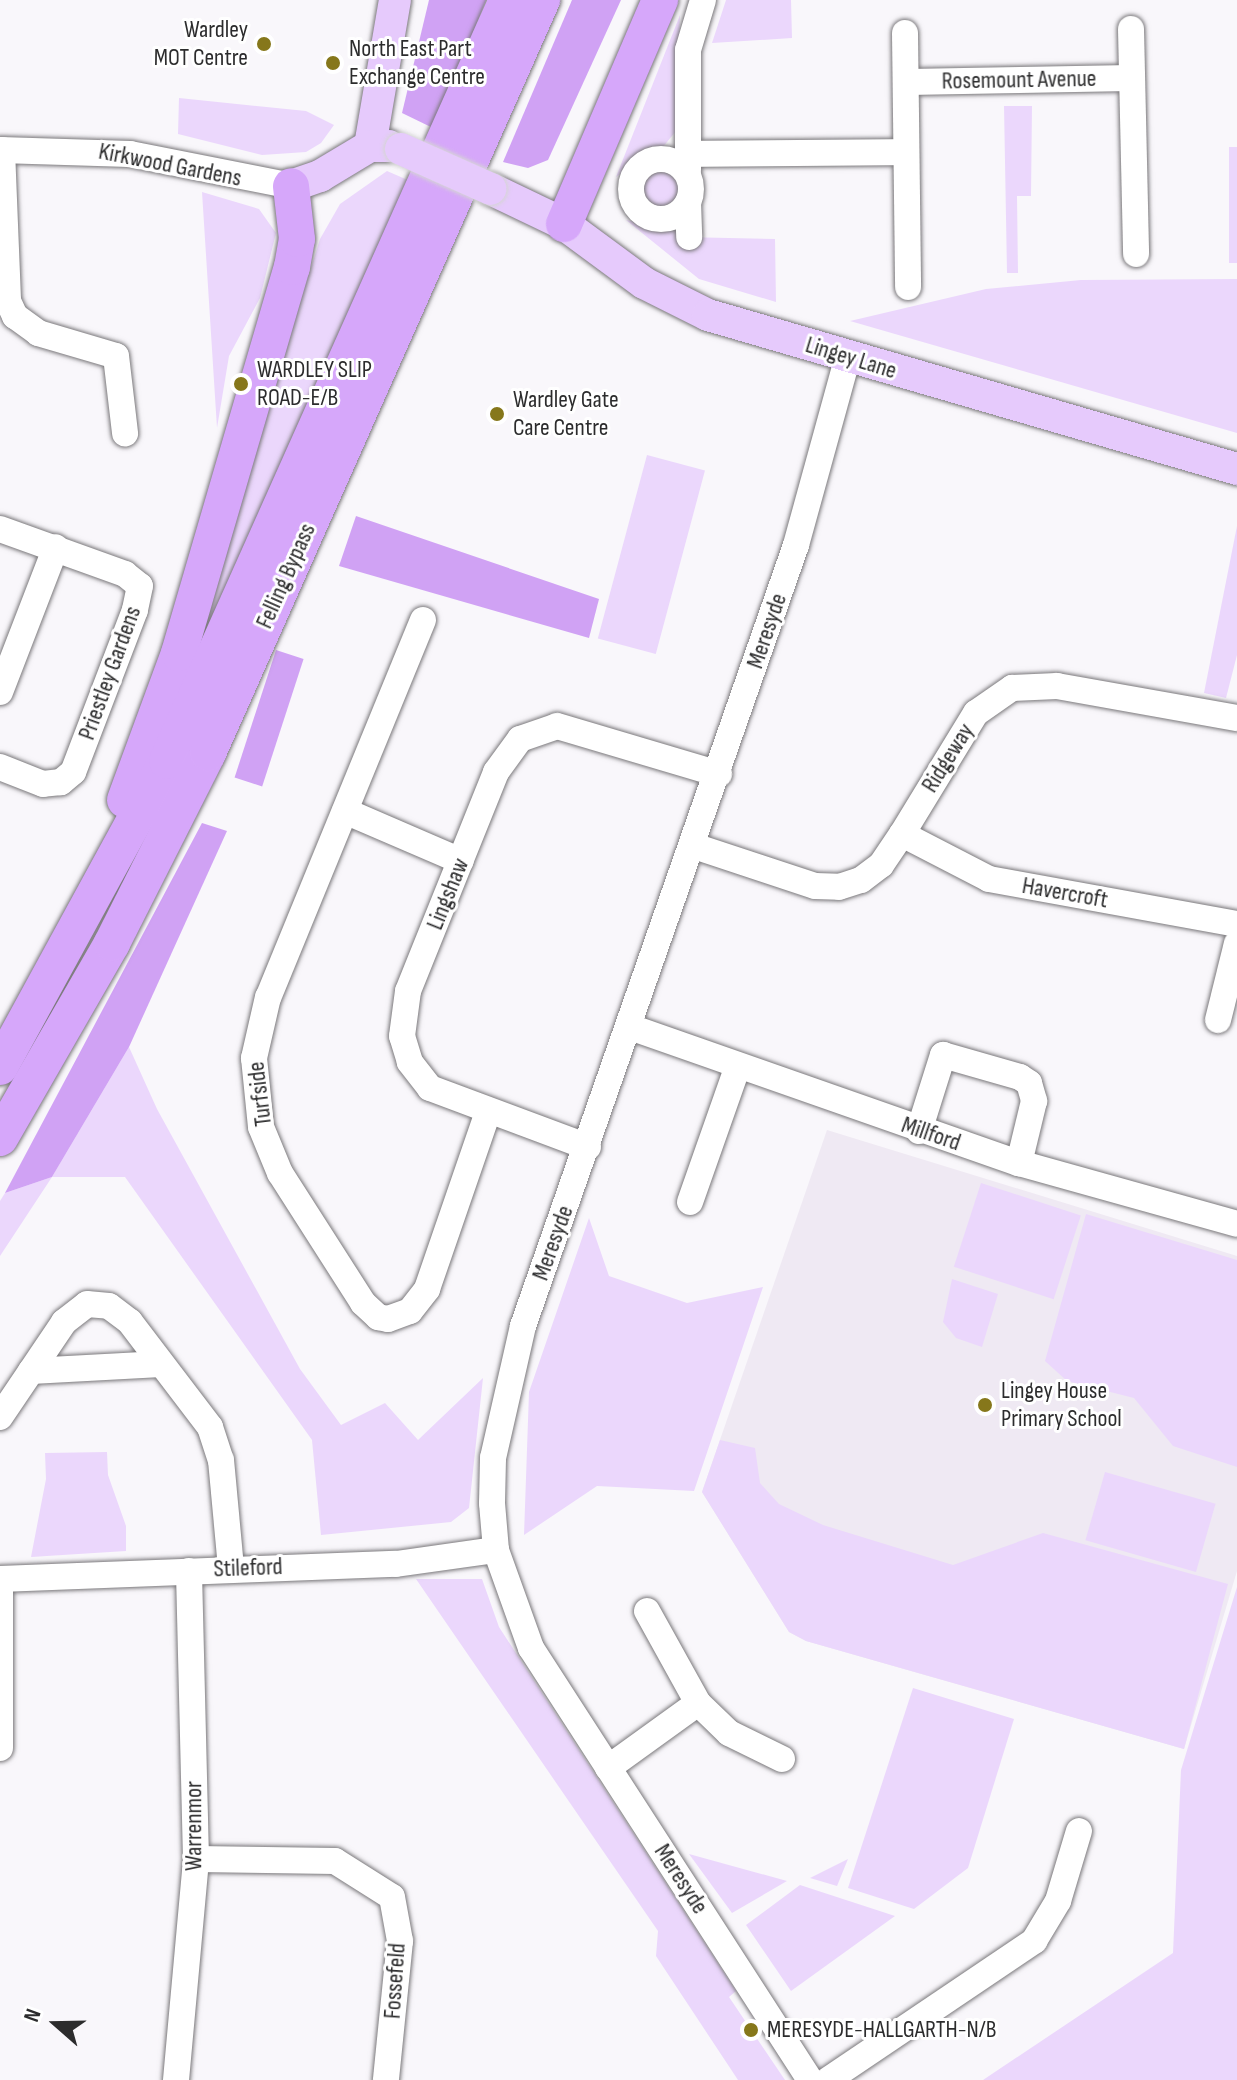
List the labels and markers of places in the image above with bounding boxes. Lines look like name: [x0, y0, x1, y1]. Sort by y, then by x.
place label: Wardley MOT Centre: [154, 16, 248, 72]
marker: Wardley MOT Centre: [255, 35, 273, 53]
place label: North East Part Exchange Centre: [349, 35, 485, 91]
marker: North East Part Exchange Centre: [324, 54, 342, 72]
place label: WARDLEY SLIP ROAD-E/B: [257, 356, 372, 412]
marker: WARDLEY SLIP ROAD-E/B: [232, 375, 250, 393]
place label: Wardley Gate Care Centre: [513, 386, 619, 442]
marker: Wardley Gate Care Centre: [488, 405, 506, 423]
place label: Lingey House Primary School: [1001, 1377, 1122, 1433]
marker: Lingey House Primary School: [976, 1396, 994, 1414]
place label: MERESYDE-HALLGARTH-N/B: [767, 2016, 996, 2044]
marker: MERESYDE-HALLGARTH-N/B: [742, 2021, 760, 2039]

